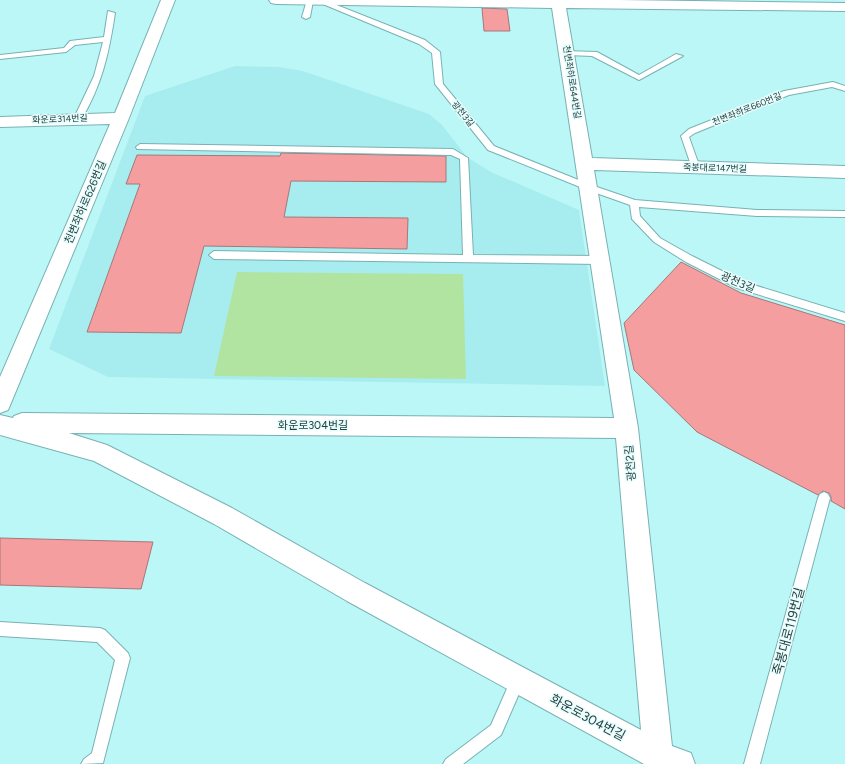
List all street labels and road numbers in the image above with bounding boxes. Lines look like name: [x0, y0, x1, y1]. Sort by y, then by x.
street label: 천변좌하로644번길: [561, 44, 584, 119]
street label: 천변좌하로660번길: [710, 90, 783, 127]
street label: 광천3길: [450, 99, 477, 129]
street label: 화운로314번길: [32, 112, 88, 125]
street label: 천변좌하로626번길: [62, 158, 109, 246]
street label: 죽봉대로147번길: [683, 161, 747, 174]
street label: 광천3길: [719, 269, 757, 296]
street label: 화운로304번길: [278, 419, 348, 432]
street label: 광천2길: [622, 444, 639, 482]
street label: 죽봉대로119번길: [770, 586, 807, 676]
street label: 화운로304번길: [547, 691, 628, 744]

